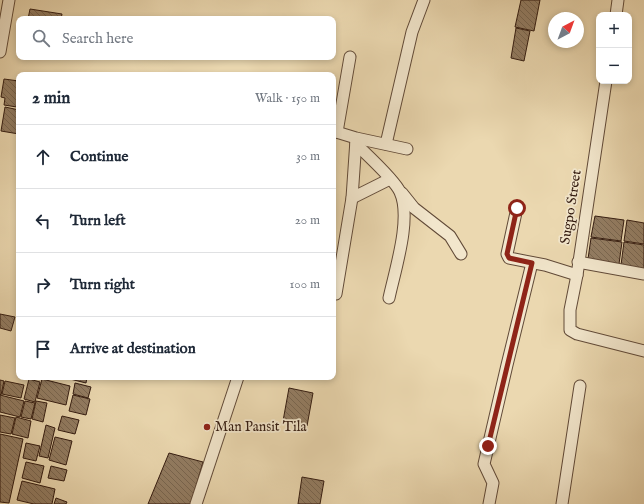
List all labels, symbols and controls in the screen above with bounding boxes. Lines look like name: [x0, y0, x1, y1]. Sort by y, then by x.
north arrow: [548, 12, 584, 48]
map controls: [596, 12, 632, 84]
button: +: [596, 12, 632, 48]
search box: [16, 16, 336, 60]
icon: search: [30, 27, 52, 49]
text: Search here: [62, 29, 133, 48]
button: −: [596, 48, 632, 84]
text: 2 min: [32, 88, 70, 109]
text: Walk · 150 m: [255, 90, 320, 107]
icon: ahead: [32, 146, 54, 168]
text: Continue: [70, 147, 128, 166]
text: 30 m: [296, 148, 320, 165]
street label: Sugpo Street: [556, 168, 586, 245]
route start: [508, 199, 526, 217]
icon: left: [32, 210, 54, 232]
text: Turn left: [70, 211, 126, 230]
text: 20 m: [295, 212, 320, 229]
icon: right: [32, 274, 54, 296]
text: Turn right: [70, 275, 135, 294]
text: 100 m: [290, 276, 320, 293]
icon: arrive: [32, 338, 54, 360]
text: Arrive at destination: [70, 339, 196, 358]
place label: Man Pansit Tila: [215, 418, 308, 436]
marker: Man Pansit Tila: [202, 422, 212, 432]
route end: [479, 437, 497, 455]

